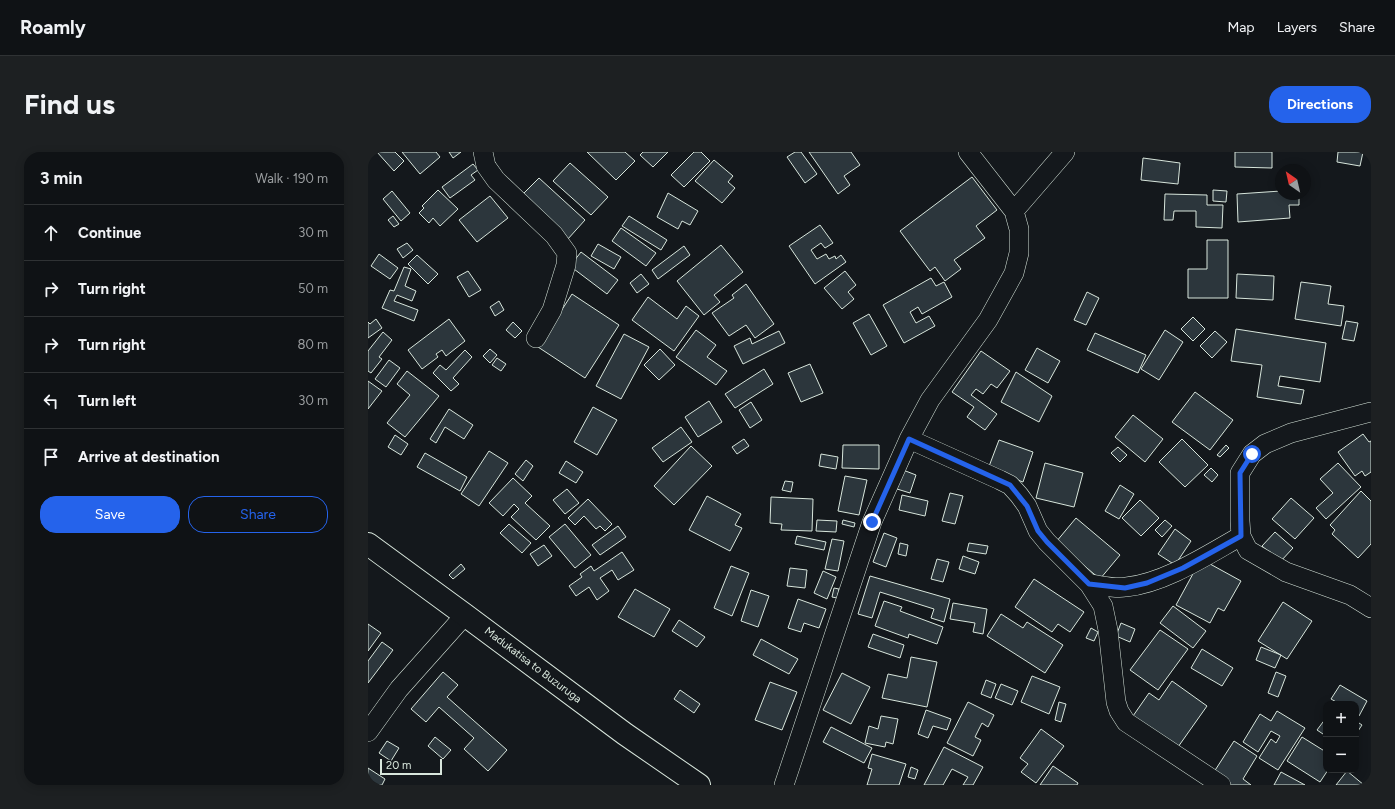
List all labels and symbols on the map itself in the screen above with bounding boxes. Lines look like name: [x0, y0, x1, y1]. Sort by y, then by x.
north arrow: [1275, 164, 1311, 200]
route start: [1243, 445, 1261, 463]
route end: [863, 513, 881, 531]
street label: Madukatisa to Buzuruga: [482, 624, 584, 706]
scale bar: [380, 757, 442, 776]

